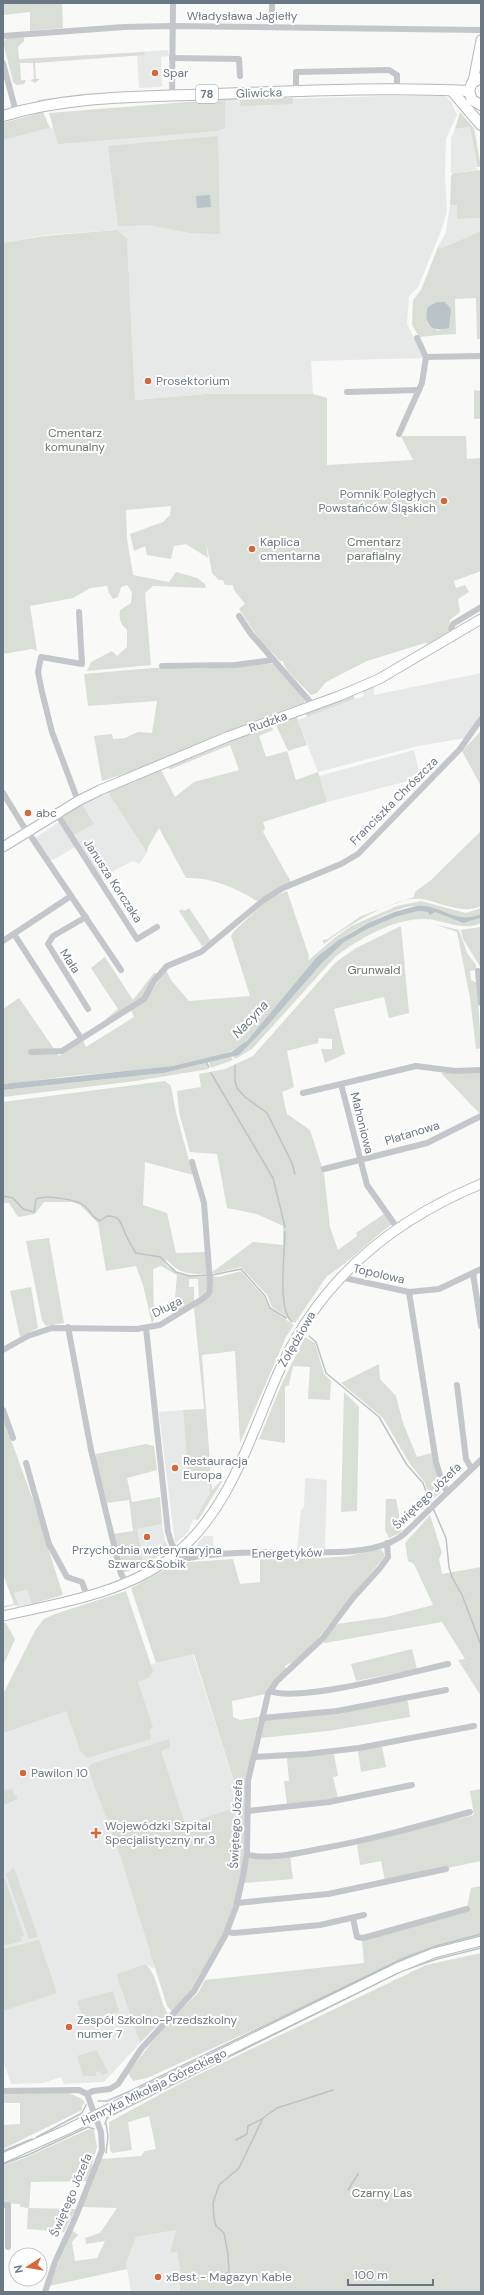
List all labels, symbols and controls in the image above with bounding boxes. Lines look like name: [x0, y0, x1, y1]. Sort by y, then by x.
street label: Władysława Jagiełły: [187, 8, 298, 24]
place label: Spar: [163, 65, 189, 81]
marker: Spar: [150, 68, 160, 78]
street label: Gliwicka: [236, 84, 282, 102]
road number: 78: [196, 85, 218, 103]
place label: Prosektorium: [156, 373, 230, 389]
marker: Prosektorium: [143, 376, 153, 386]
park label: Cmentarz komunalny: [45, 425, 105, 455]
place label: Pomnik Poległych Powstańców Śląskich: [318, 486, 436, 516]
marker: Pomnik Poległych Powstańców Śląskich: [439, 496, 449, 506]
place label: Kaplica cmentarna: [260, 534, 320, 564]
park label: Cmentarz parafialny: [347, 534, 401, 564]
marker: Kaplica cmentarna: [247, 544, 257, 554]
street label: Rudzka: [247, 708, 289, 736]
street label: Franciszka Chrószcza: [346, 753, 442, 849]
place label: abc: [36, 805, 57, 821]
marker: abc: [23, 808, 33, 818]
street label: Janusza Korczaka: [80, 836, 146, 926]
street label: Mała: [56, 946, 84, 976]
park label: Grunwald: [348, 962, 400, 978]
water label: Nacyna: [228, 997, 272, 1041]
street label: Mahoniowa: [347, 1091, 377, 1155]
street label: Platanowa: [383, 1117, 441, 1149]
street label: Topolowa: [352, 1260, 406, 1288]
street label: Długa: [149, 1293, 185, 1321]
street label: Żołędziowa: [275, 1308, 319, 1370]
place label: Restauracja Europa: [183, 1453, 248, 1483]
street label: Świętego Józefa: [389, 1459, 465, 1533]
marker: Restauracja Europa: [170, 1463, 180, 1473]
marker: Przychodnia weterynaryjna Szwarc&Sobik: [142, 1532, 152, 1542]
place label: Przychodnia weterynaryjna Szwarc&Sobik: [72, 1542, 222, 1572]
street label: Energetyków: [251, 1544, 323, 1562]
place label: Pawilon 10: [31, 1765, 88, 1781]
marker: Pawilon 10: [18, 1768, 28, 1778]
street label: Świętego Józefa: [226, 1779, 246, 1869]
place label: Wojewódzki Szpital Specjalistyczny nr 3: [105, 1818, 215, 1848]
marker: Wojewódzki Szpital Specjalistyczny nr 3: [90, 1827, 102, 1839]
place label: Zespół Szkolno-Przedszkolny numer 7: [77, 2012, 237, 2042]
marker: Zespół Szkolno-Przedszkolny numer 7: [64, 2022, 74, 2032]
street label: Henryka Mikołaja Góreckiego: [79, 2045, 229, 2129]
street label: Świętego Józefa: [46, 2151, 96, 2239]
park label: Czarny Las: [352, 2185, 412, 2201]
north arrow: [8, 2247, 48, 2287]
scale bar: [348, 2261, 433, 2287]
text: N: [11, 2264, 26, 2274]
text: 100 m: [354, 2267, 388, 2283]
place label: xBest - Magazyn Kable: [166, 2269, 292, 2285]
marker: xBest - Magazyn Kable: [153, 2272, 163, 2282]

